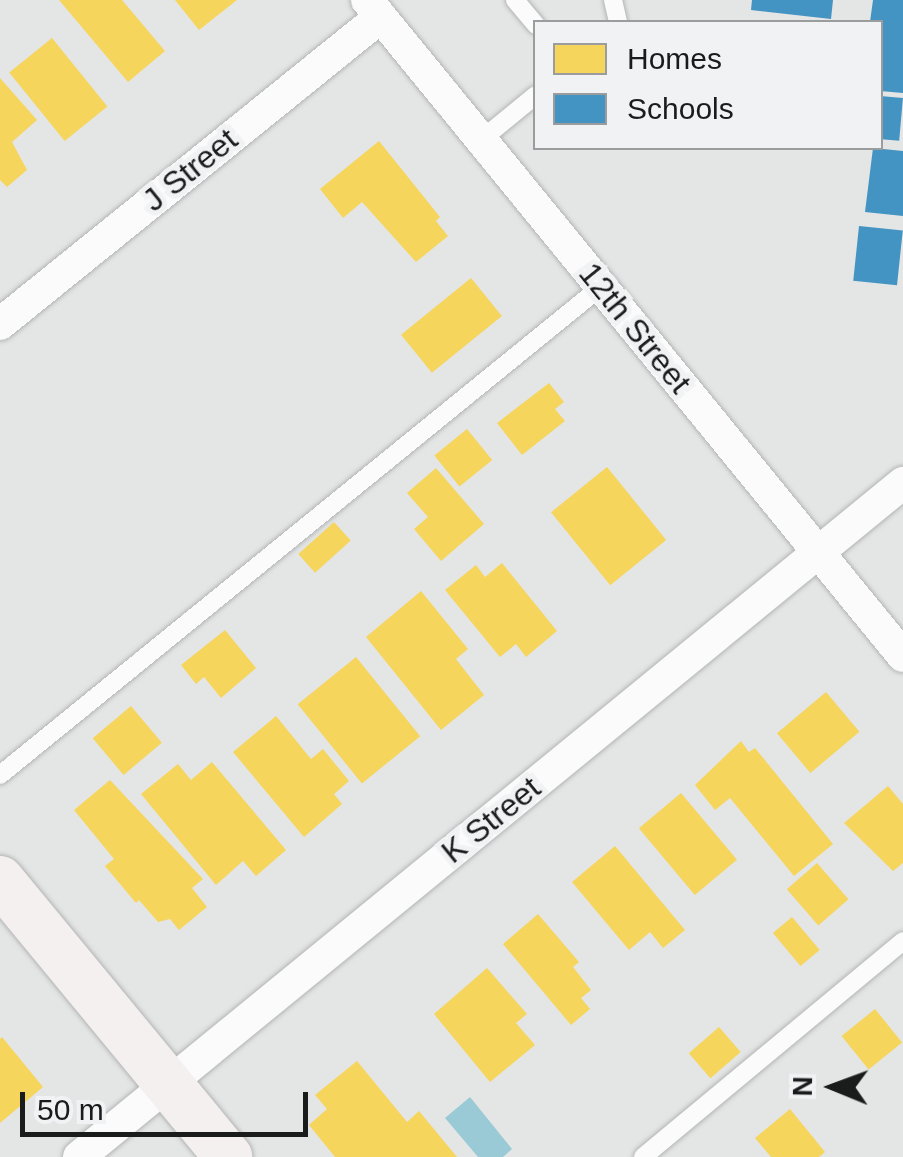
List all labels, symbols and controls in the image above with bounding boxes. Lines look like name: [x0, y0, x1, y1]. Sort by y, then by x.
legend: [533, 20, 883, 150]
text: Homes: [627, 42, 722, 75]
text: Schools: [627, 92, 734, 125]
street label: J Street: [135, 120, 245, 220]
street label: 12th Street: [571, 255, 699, 401]
street label: K Street: [434, 769, 548, 871]
north arrow: [783, 1037, 883, 1137]
scale bar: [25, 1072, 312, 1134]
text: N: [787, 1076, 818, 1097]
text: 50 m: [37, 1093, 104, 1126]

